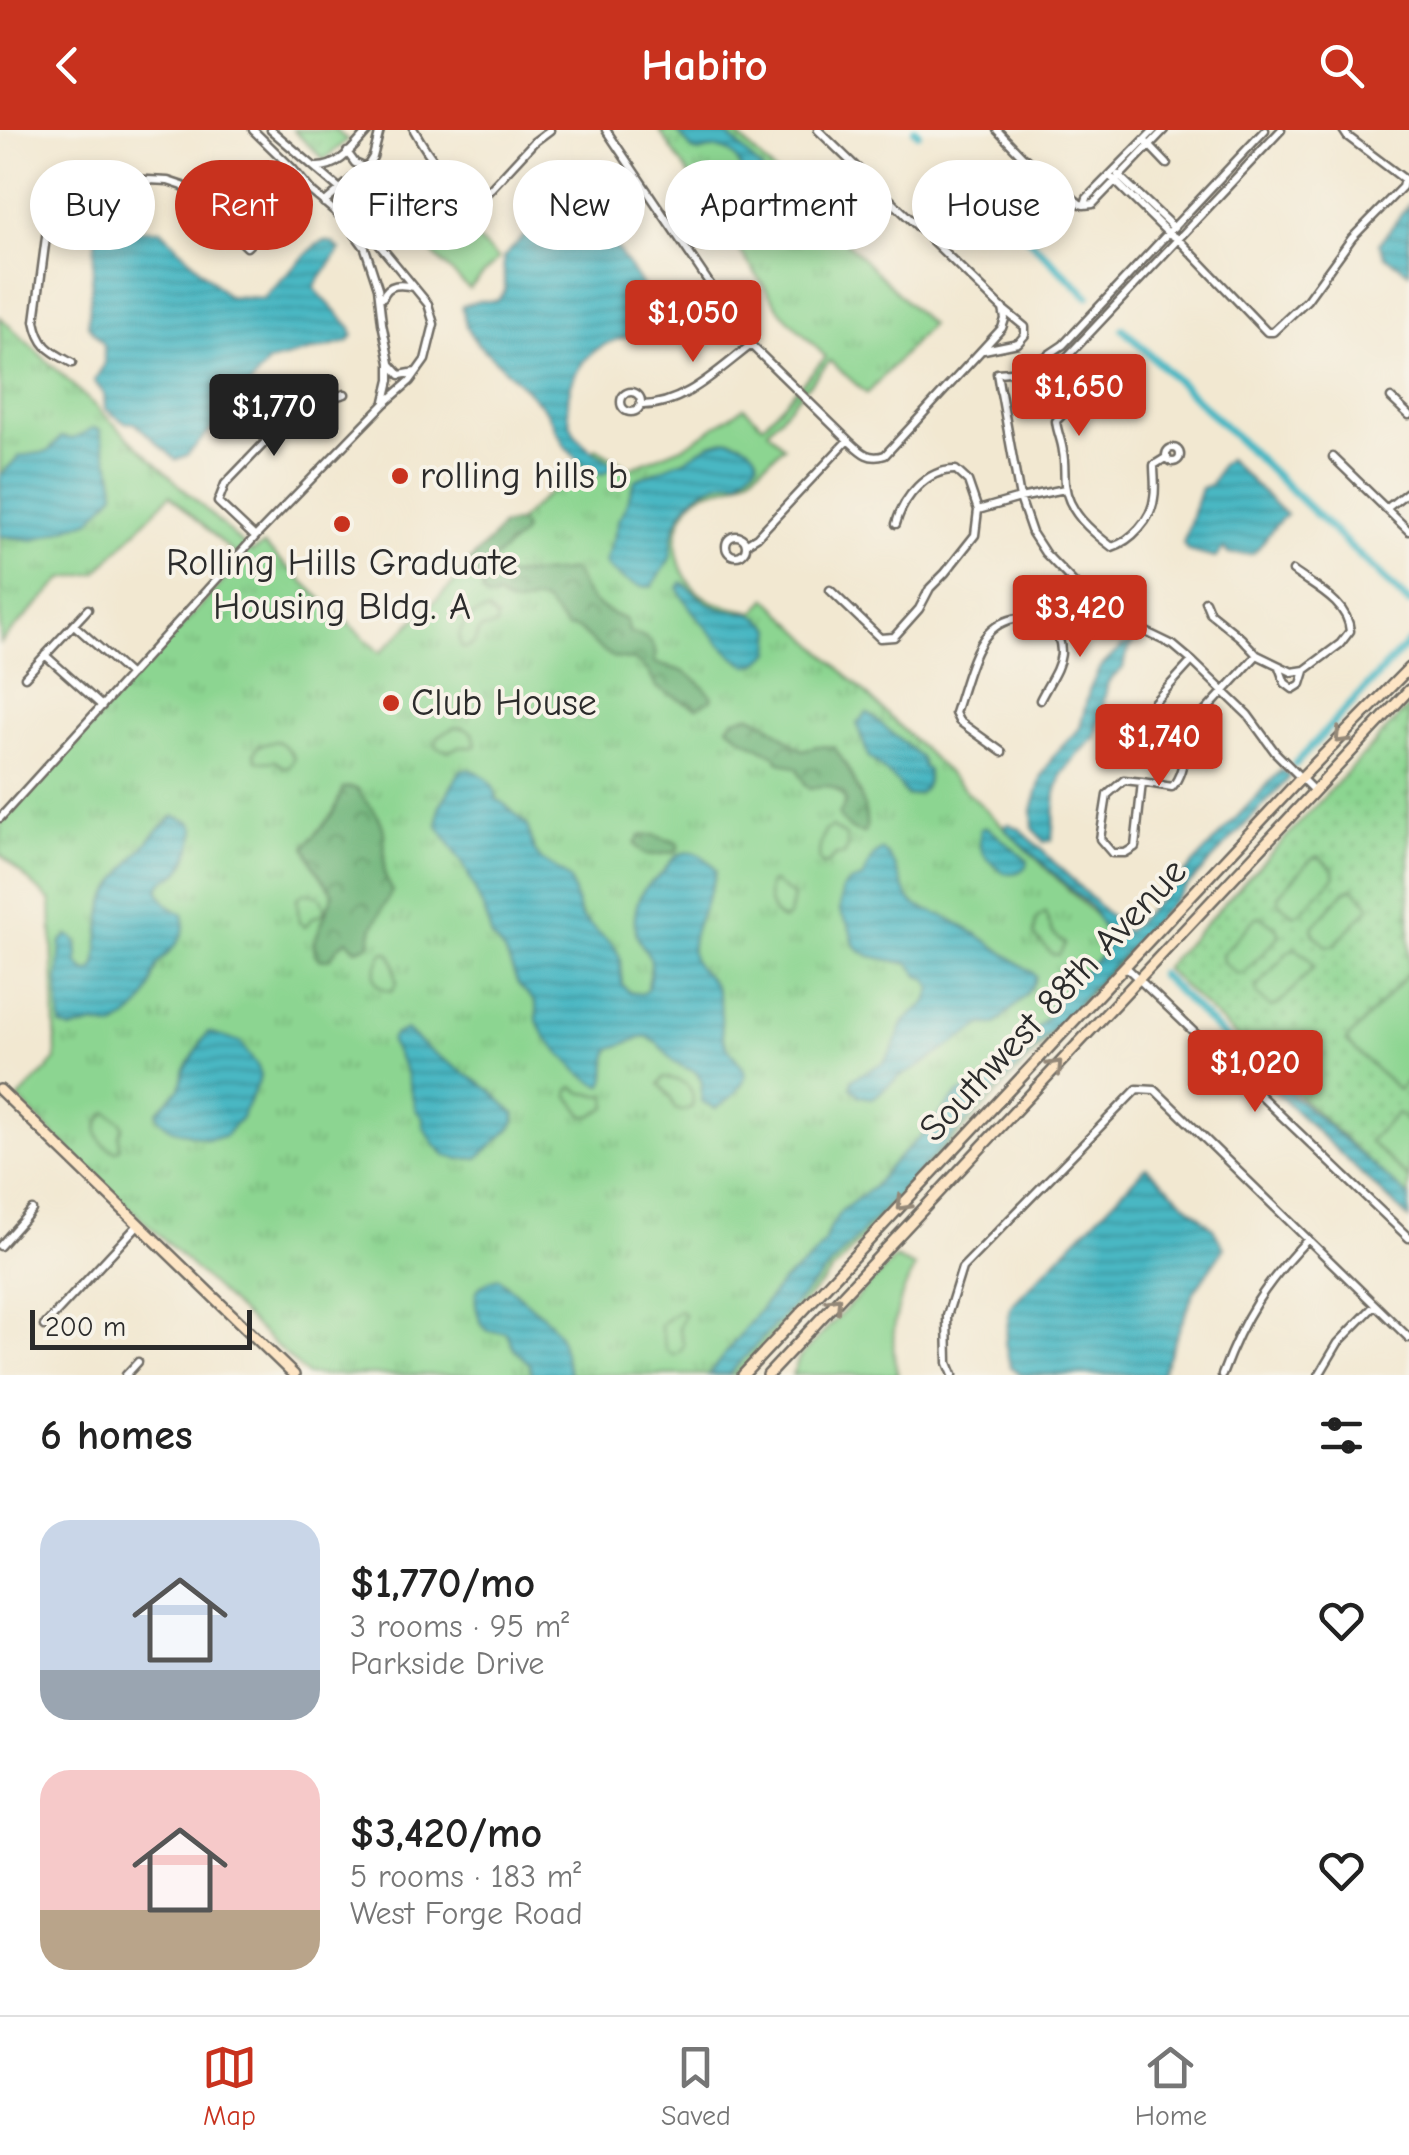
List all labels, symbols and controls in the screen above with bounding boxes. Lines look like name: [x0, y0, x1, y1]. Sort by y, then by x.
icon: back: [40, 38, 95, 93]
icon: search: [1314, 38, 1369, 93]
text: Habito: [641, 39, 768, 91]
chip: Buy: [30, 160, 155, 250]
chip: Rent: [175, 160, 313, 250]
chip: Filters: [333, 160, 493, 250]
chip: New: [513, 160, 645, 250]
chip: Apartment: [665, 160, 892, 250]
chip: House: [912, 160, 1075, 250]
pin: $1,050: [612, 280, 774, 365]
text: $1,050: [647, 294, 739, 331]
pin: $1,650: [998, 354, 1160, 439]
text: $1,650: [1034, 368, 1124, 405]
pin: $1,770: [193, 374, 355, 459]
text: $1,770: [231, 388, 317, 425]
place label: rolling hills b: [420, 454, 628, 498]
marker: rolling hills b: [389, 465, 411, 487]
marker: Rolling Hills Graduate Housing Bldg. A: [331, 513, 353, 535]
place label: Rolling Hills Graduate Housing Bldg. A: [166, 541, 518, 629]
pin: $3,420: [999, 575, 1161, 660]
text: $3,420: [1035, 589, 1125, 626]
place label: Club House: [411, 681, 597, 725]
marker: Club House: [380, 692, 402, 714]
pin: $1,740: [1078, 704, 1240, 789]
text: $1,740: [1117, 718, 1201, 755]
one-way arrow: [1335, 726, 1353, 744]
street label: Southwest 88th Avenue: [910, 849, 1196, 1151]
pin: $1,020: [1174, 1030, 1336, 1115]
text: $1,020: [1210, 1044, 1300, 1081]
one-way arrow: [1044, 1059, 1062, 1078]
one-way arrow: [897, 1193, 915, 1211]
one-way arrow: [823, 1297, 841, 1315]
scale bar: [30, 1305, 252, 1350]
text: 200 m: [45, 1311, 126, 1343]
icon: filters: [1314, 1408, 1369, 1463]
text: 6 homes: [40, 1411, 193, 1460]
text: $1,770/mo: [350, 1559, 535, 1608]
icon: home: [120, 1560, 240, 1680]
icon: heart: [1314, 1593, 1369, 1648]
text: 3 rooms · 95 m²: [350, 1608, 569, 1645]
text: Parkside Drive: [350, 1645, 544, 1682]
text: $3,420/mo: [350, 1809, 542, 1858]
icon: home: [120, 1810, 240, 1930]
icon: heart: [1314, 1843, 1369, 1898]
text: 5 rooms · 183 m²: [350, 1858, 581, 1895]
text: West Forge Road: [350, 1895, 583, 1932]
tab: Map: [202, 2040, 257, 2132]
tab: Saved: [661, 2040, 731, 2132]
tab: Home: [1135, 2040, 1207, 2132]

